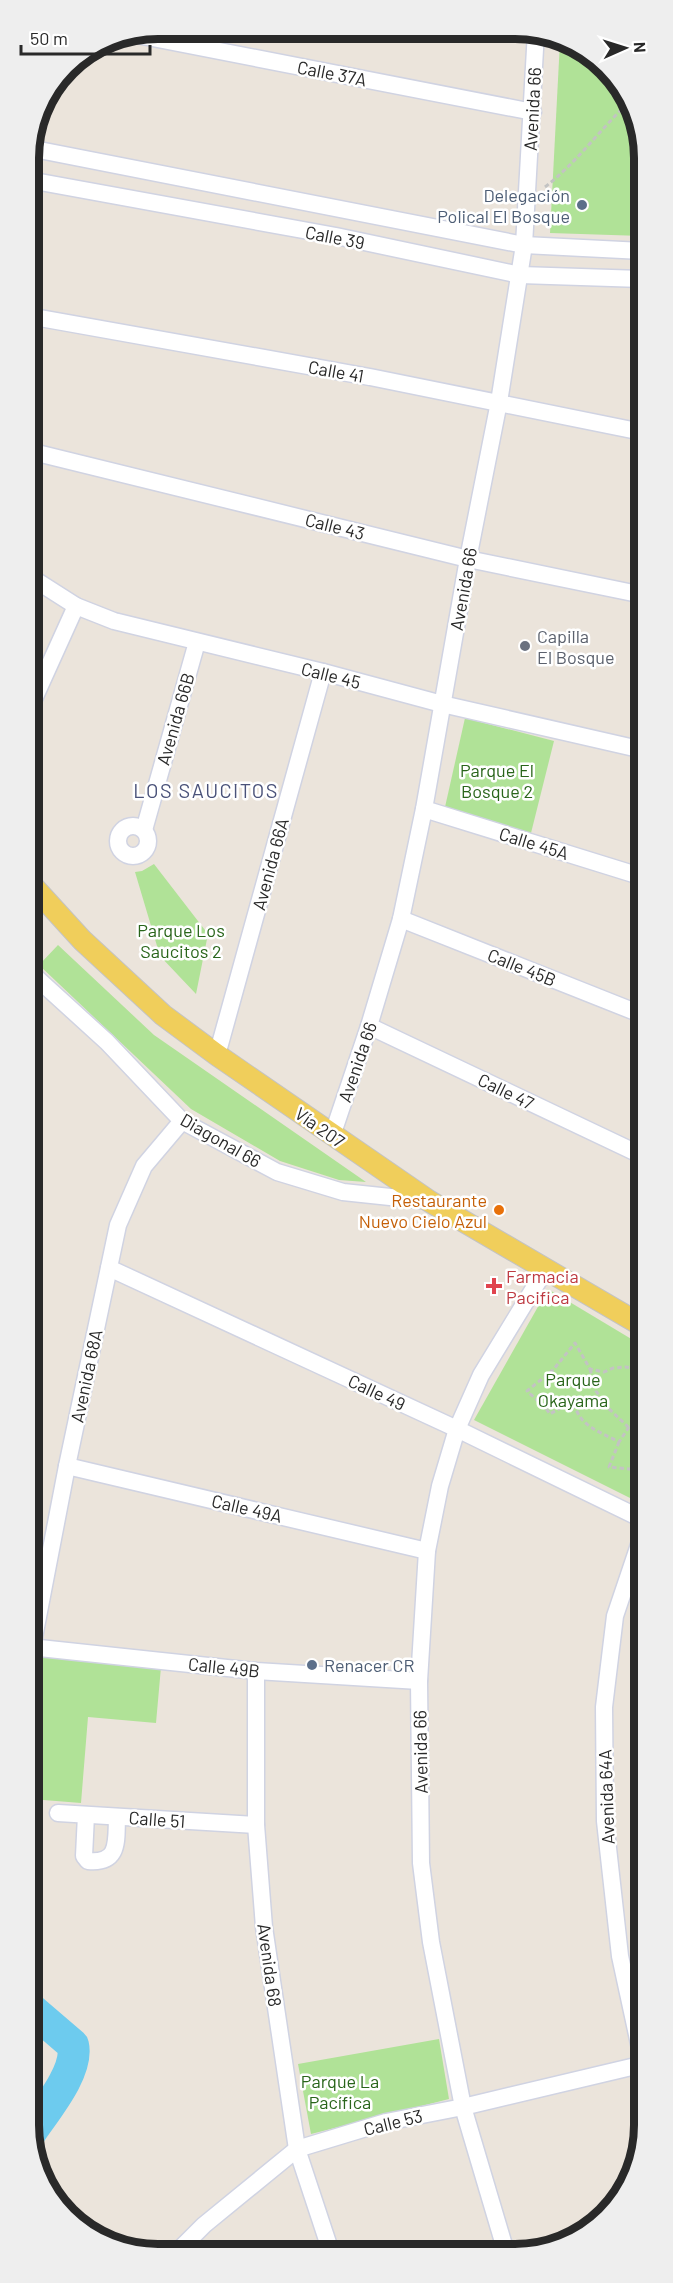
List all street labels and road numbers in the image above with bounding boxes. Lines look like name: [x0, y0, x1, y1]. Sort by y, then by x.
street label: Calle 37A: [295, 56, 369, 91]
street label: Avenida 66: [519, 67, 545, 151]
street label: Calle 39: [303, 220, 367, 254]
street label: Calle 41: [306, 355, 366, 387]
street label: Calle 43: [303, 508, 367, 544]
street label: Avenida 66: [445, 546, 481, 632]
street label: Calle 45: [299, 657, 363, 693]
street label: Avenida 66B: [151, 670, 199, 768]
street label: Avenida 66A: [247, 815, 293, 913]
street label: Calle 45A: [497, 822, 572, 864]
street label: Calle 45B: [485, 943, 559, 991]
street label: Avenida 66: [333, 1019, 381, 1105]
street label: Calle 47: [474, 1068, 538, 1114]
street label: Vía 207: [291, 1102, 349, 1152]
street label: Diagonal 66: [177, 1108, 265, 1172]
street label: Avenida 68A: [65, 1327, 107, 1425]
street label: Calle 49: [345, 1369, 409, 1415]
street label: Calle 49A: [210, 1489, 284, 1527]
street label: Calle 49B: [187, 1652, 261, 1682]
street label: Avenida 66: [408, 1710, 432, 1794]
street label: Avenida 64A: [593, 1749, 619, 1845]
street label: Calle 51: [128, 1806, 186, 1832]
street label: Avenida 68: [253, 1922, 287, 2008]
street label: Calle 53: [361, 2104, 425, 2140]

